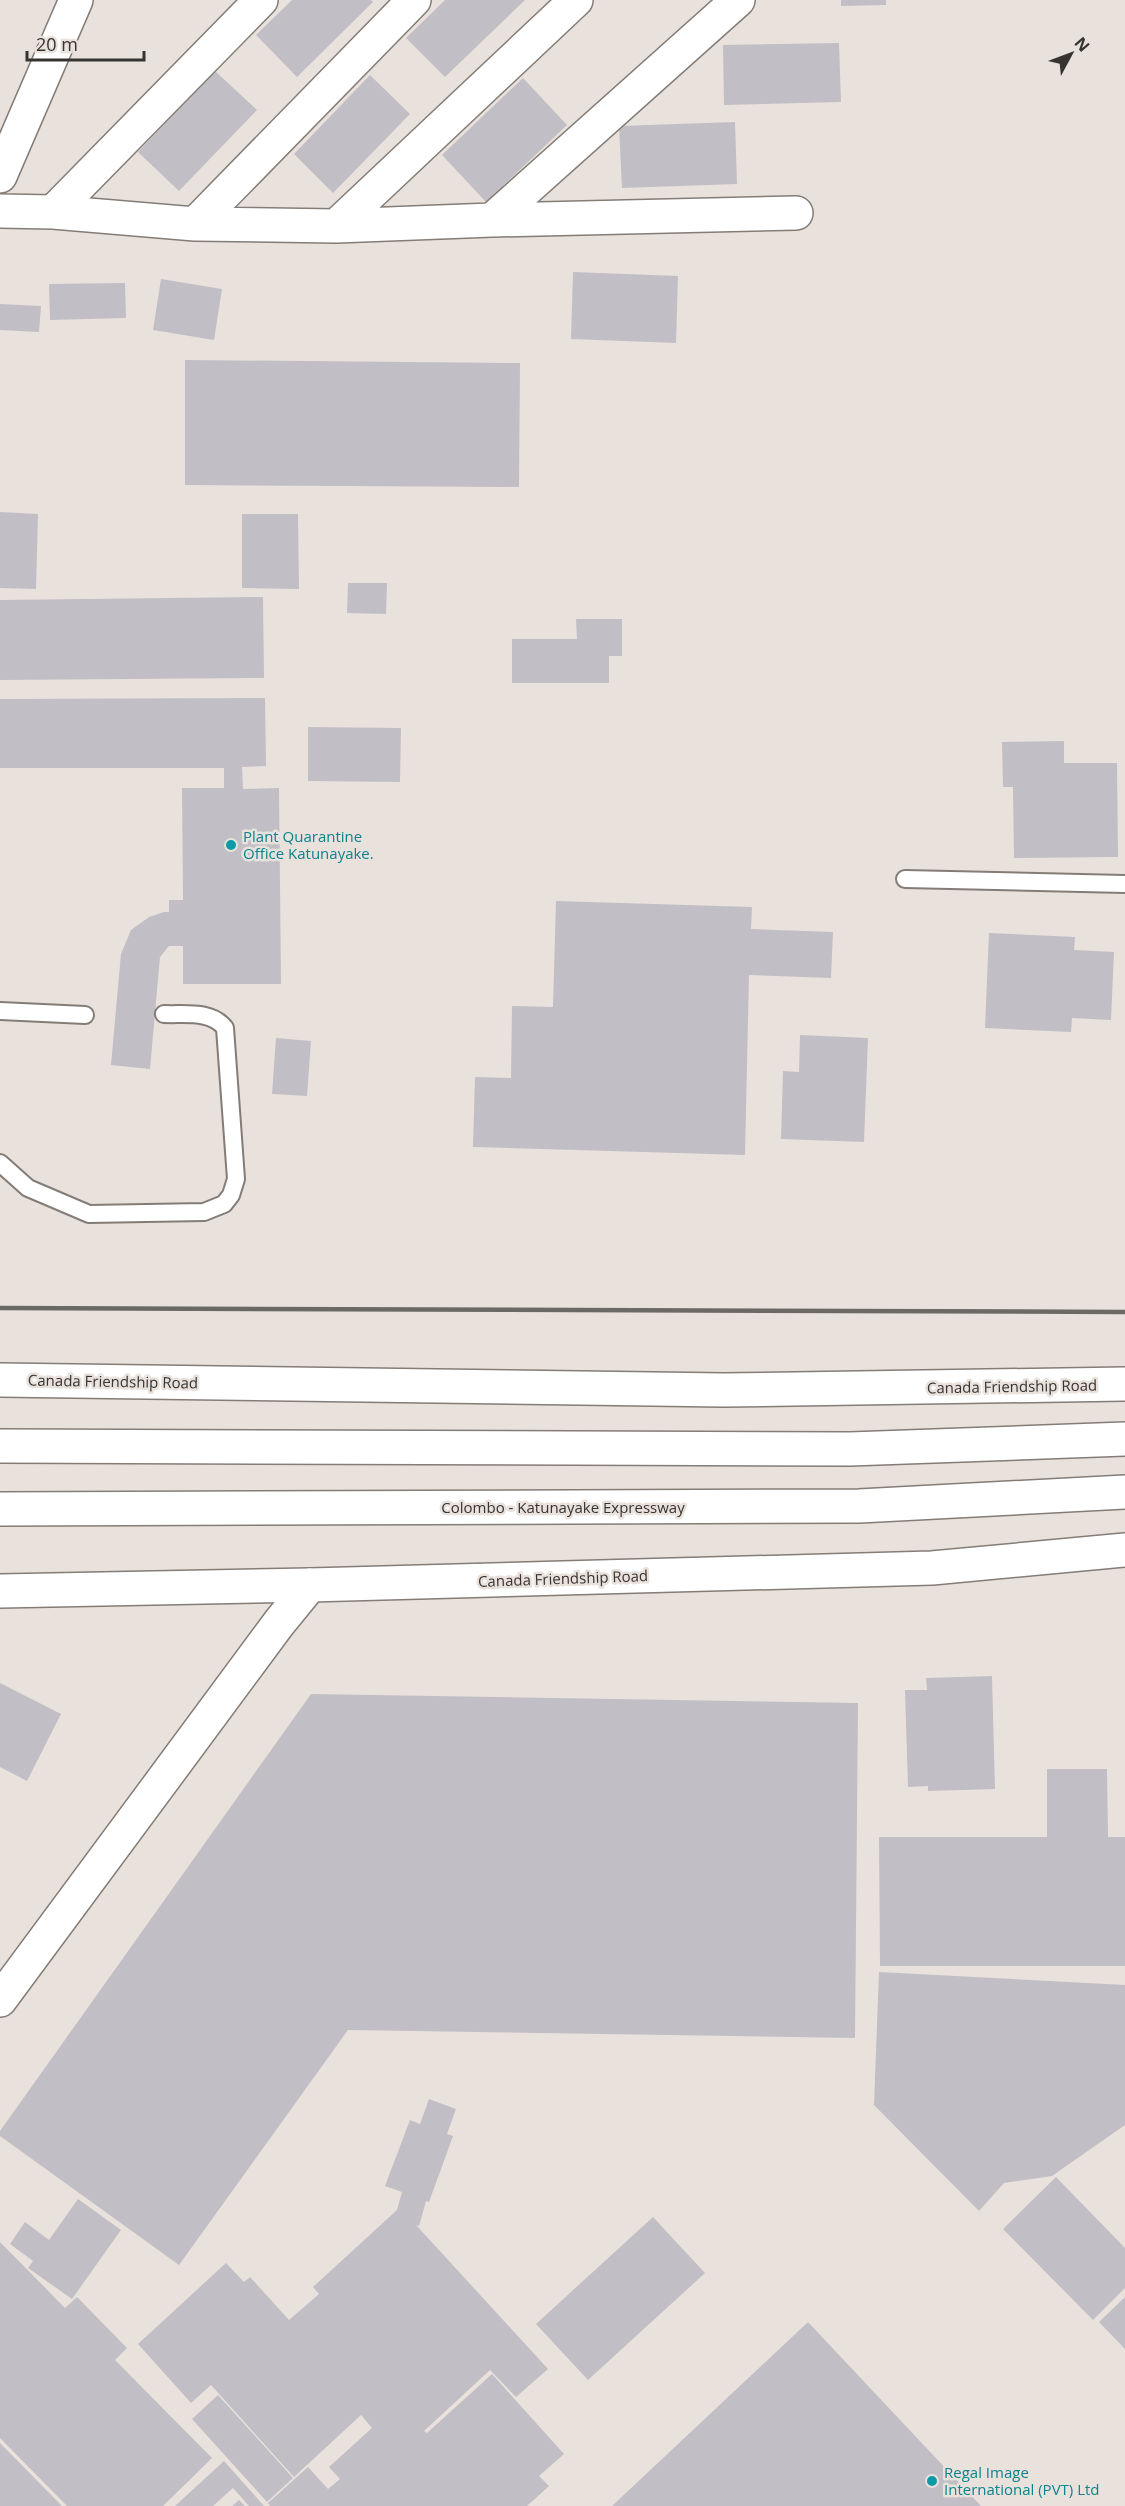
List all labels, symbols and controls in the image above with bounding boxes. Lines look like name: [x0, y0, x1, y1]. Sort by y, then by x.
scale bar: [27, 24, 144, 62]
north arrow: [1041, 24, 1101, 84]
text: 20 m: [36, 32, 78, 56]
text: N: [1070, 32, 1095, 56]
place label: Plant Quarantine Office Katunayake.: [243, 826, 374, 863]
marker: Plant Quarantine Office Katunayake.: [224, 838, 238, 852]
street label: Canada Friendship Road: [28, 1370, 198, 1392]
street label: Canada Friendship Road: [927, 1375, 1097, 1397]
street label: Colombo - Katunayake Expressway: [441, 1497, 685, 1517]
street label: Canada Friendship Road: [478, 1565, 648, 1591]
place label: Regal Image International (PVT) Ltd: [944, 2462, 1100, 2499]
marker: Regal Image International (PVT) Ltd: [925, 2474, 939, 2488]

